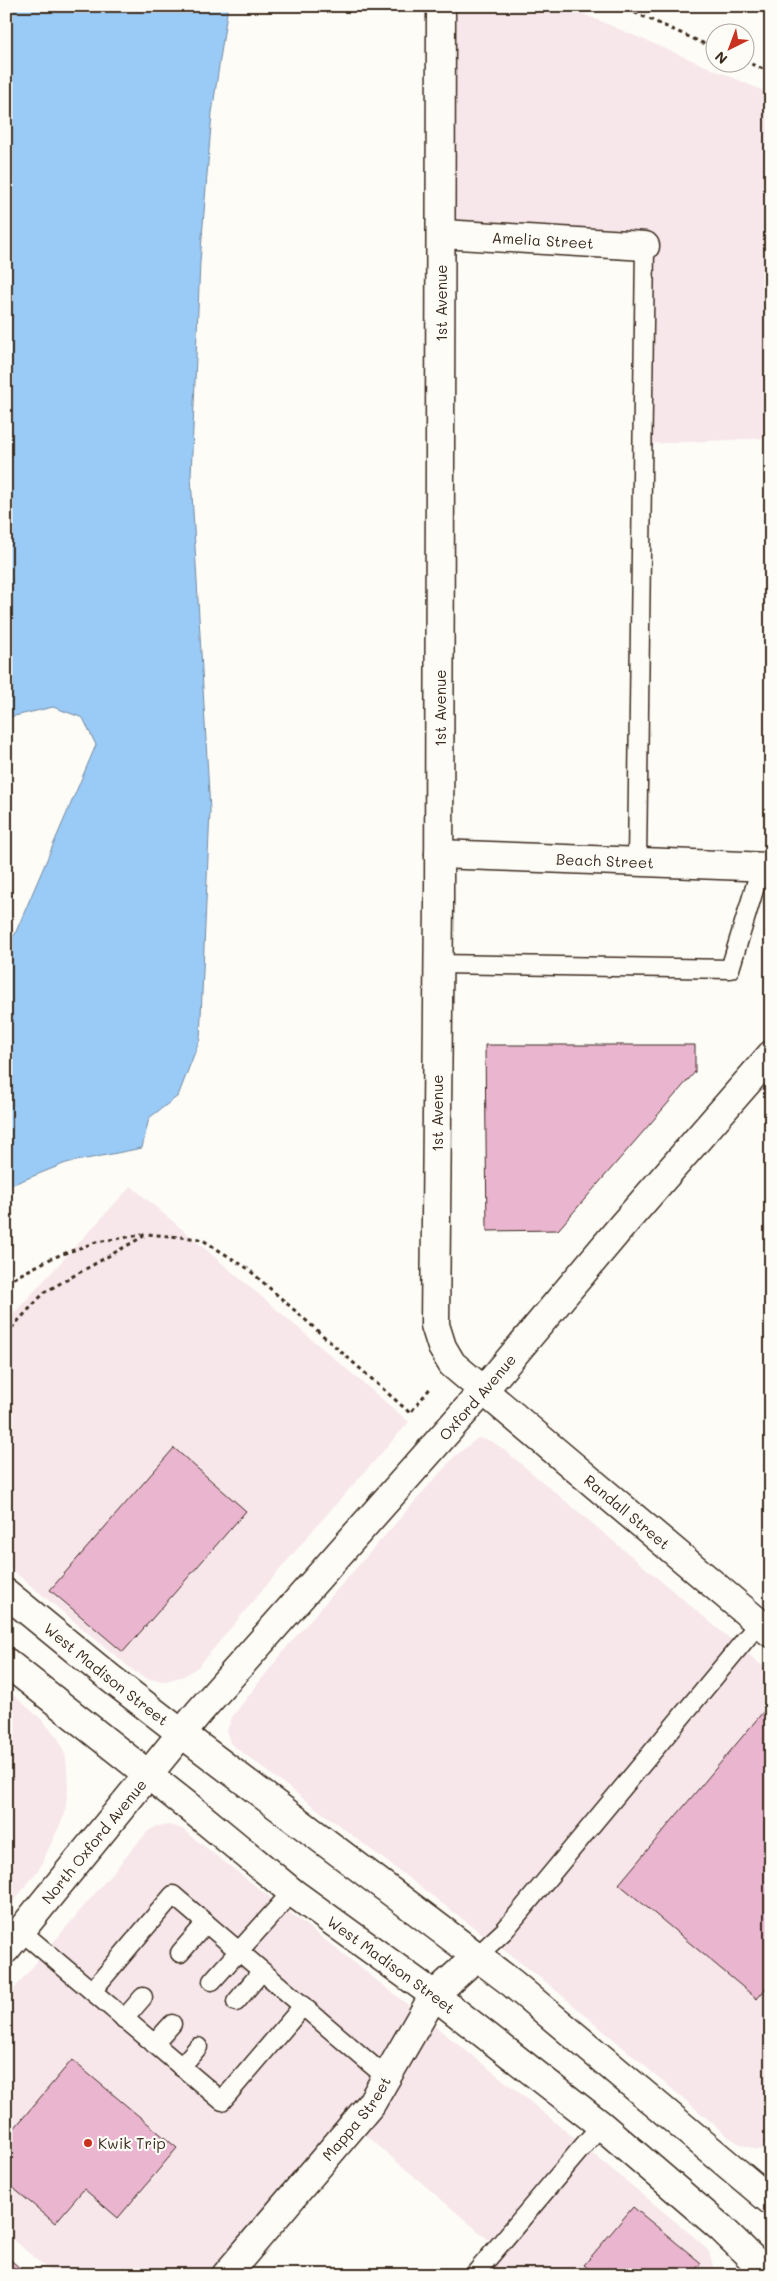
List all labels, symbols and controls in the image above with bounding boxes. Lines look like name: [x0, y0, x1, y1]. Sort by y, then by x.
north arrow: [704, 22, 754, 72]
text: N: [711, 47, 731, 69]
street label: Amelia Street: [491, 227, 594, 253]
street label: 1st Avenue: [431, 264, 451, 342]
street label: 1st Avenue: [430, 669, 450, 747]
street label: Beach Street: [556, 849, 654, 872]
street label: 1st Avenue: [427, 1074, 447, 1152]
street label: Oxford Avenue: [434, 1350, 520, 1444]
street label: Randall Street: [580, 1470, 674, 1554]
street label: West Madison Street: [40, 1618, 173, 1730]
street label: North Oxford Avenue: [37, 1775, 151, 1908]
street label: West Madison Street: [323, 1911, 459, 2018]
street label: Mappa Street: [317, 2072, 395, 2165]
place label: Kwik Trip: [98, 2133, 166, 2153]
marker: Kwik Trip: [82, 2137, 94, 2149]

